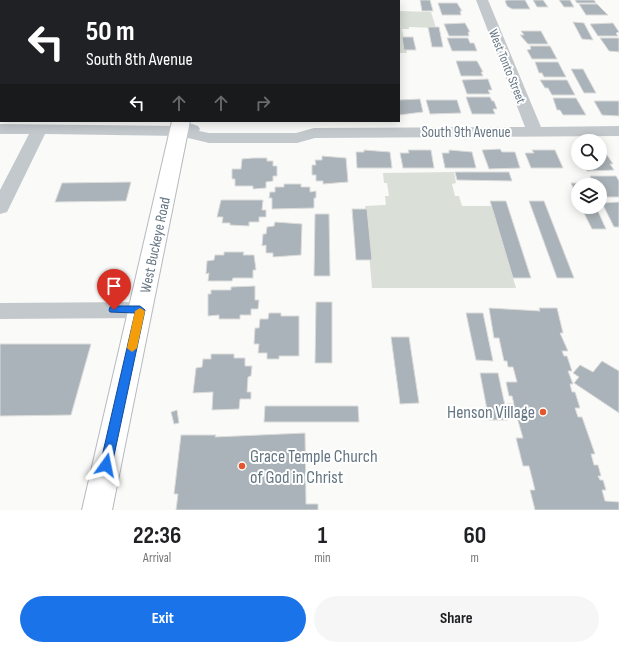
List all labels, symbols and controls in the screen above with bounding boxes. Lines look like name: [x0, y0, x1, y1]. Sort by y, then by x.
text: 50 m: [86, 15, 135, 48]
icon: left: [20, 16, 72, 68]
street label: West Tonto Street: [485, 27, 529, 106]
text: South 8th Avenue: [86, 49, 193, 70]
icon: left: [126, 92, 148, 114]
icon: ahead: [168, 92, 190, 114]
icon: ahead: [210, 92, 232, 114]
icon: right: [252, 92, 274, 114]
street label: South 9th Avenue: [421, 123, 511, 142]
map controls: [571, 134, 607, 214]
button: search: [571, 134, 607, 170]
button: layers: [571, 178, 607, 214]
street label: West Buckeye Road: [136, 196, 175, 295]
pin: [97, 269, 131, 310]
icon: arrive: [103, 275, 125, 297]
place label: Henson Village: [447, 402, 535, 423]
marker: Henson Village: [538, 407, 548, 417]
position arrow: [85, 444, 127, 486]
place label: Grace Temple Church of God in Christ: [250, 446, 378, 488]
marker: Grace Temple Church of God in Christ: [237, 461, 247, 471]
text: 22:36: [133, 521, 181, 550]
text: 1: [318, 521, 327, 550]
text: 60: [463, 521, 486, 550]
text: Arrival: [143, 550, 171, 566]
text: min: [314, 550, 331, 566]
text: m: [471, 550, 479, 566]
button: Exit: [20, 596, 306, 642]
button: Share: [314, 596, 599, 642]

